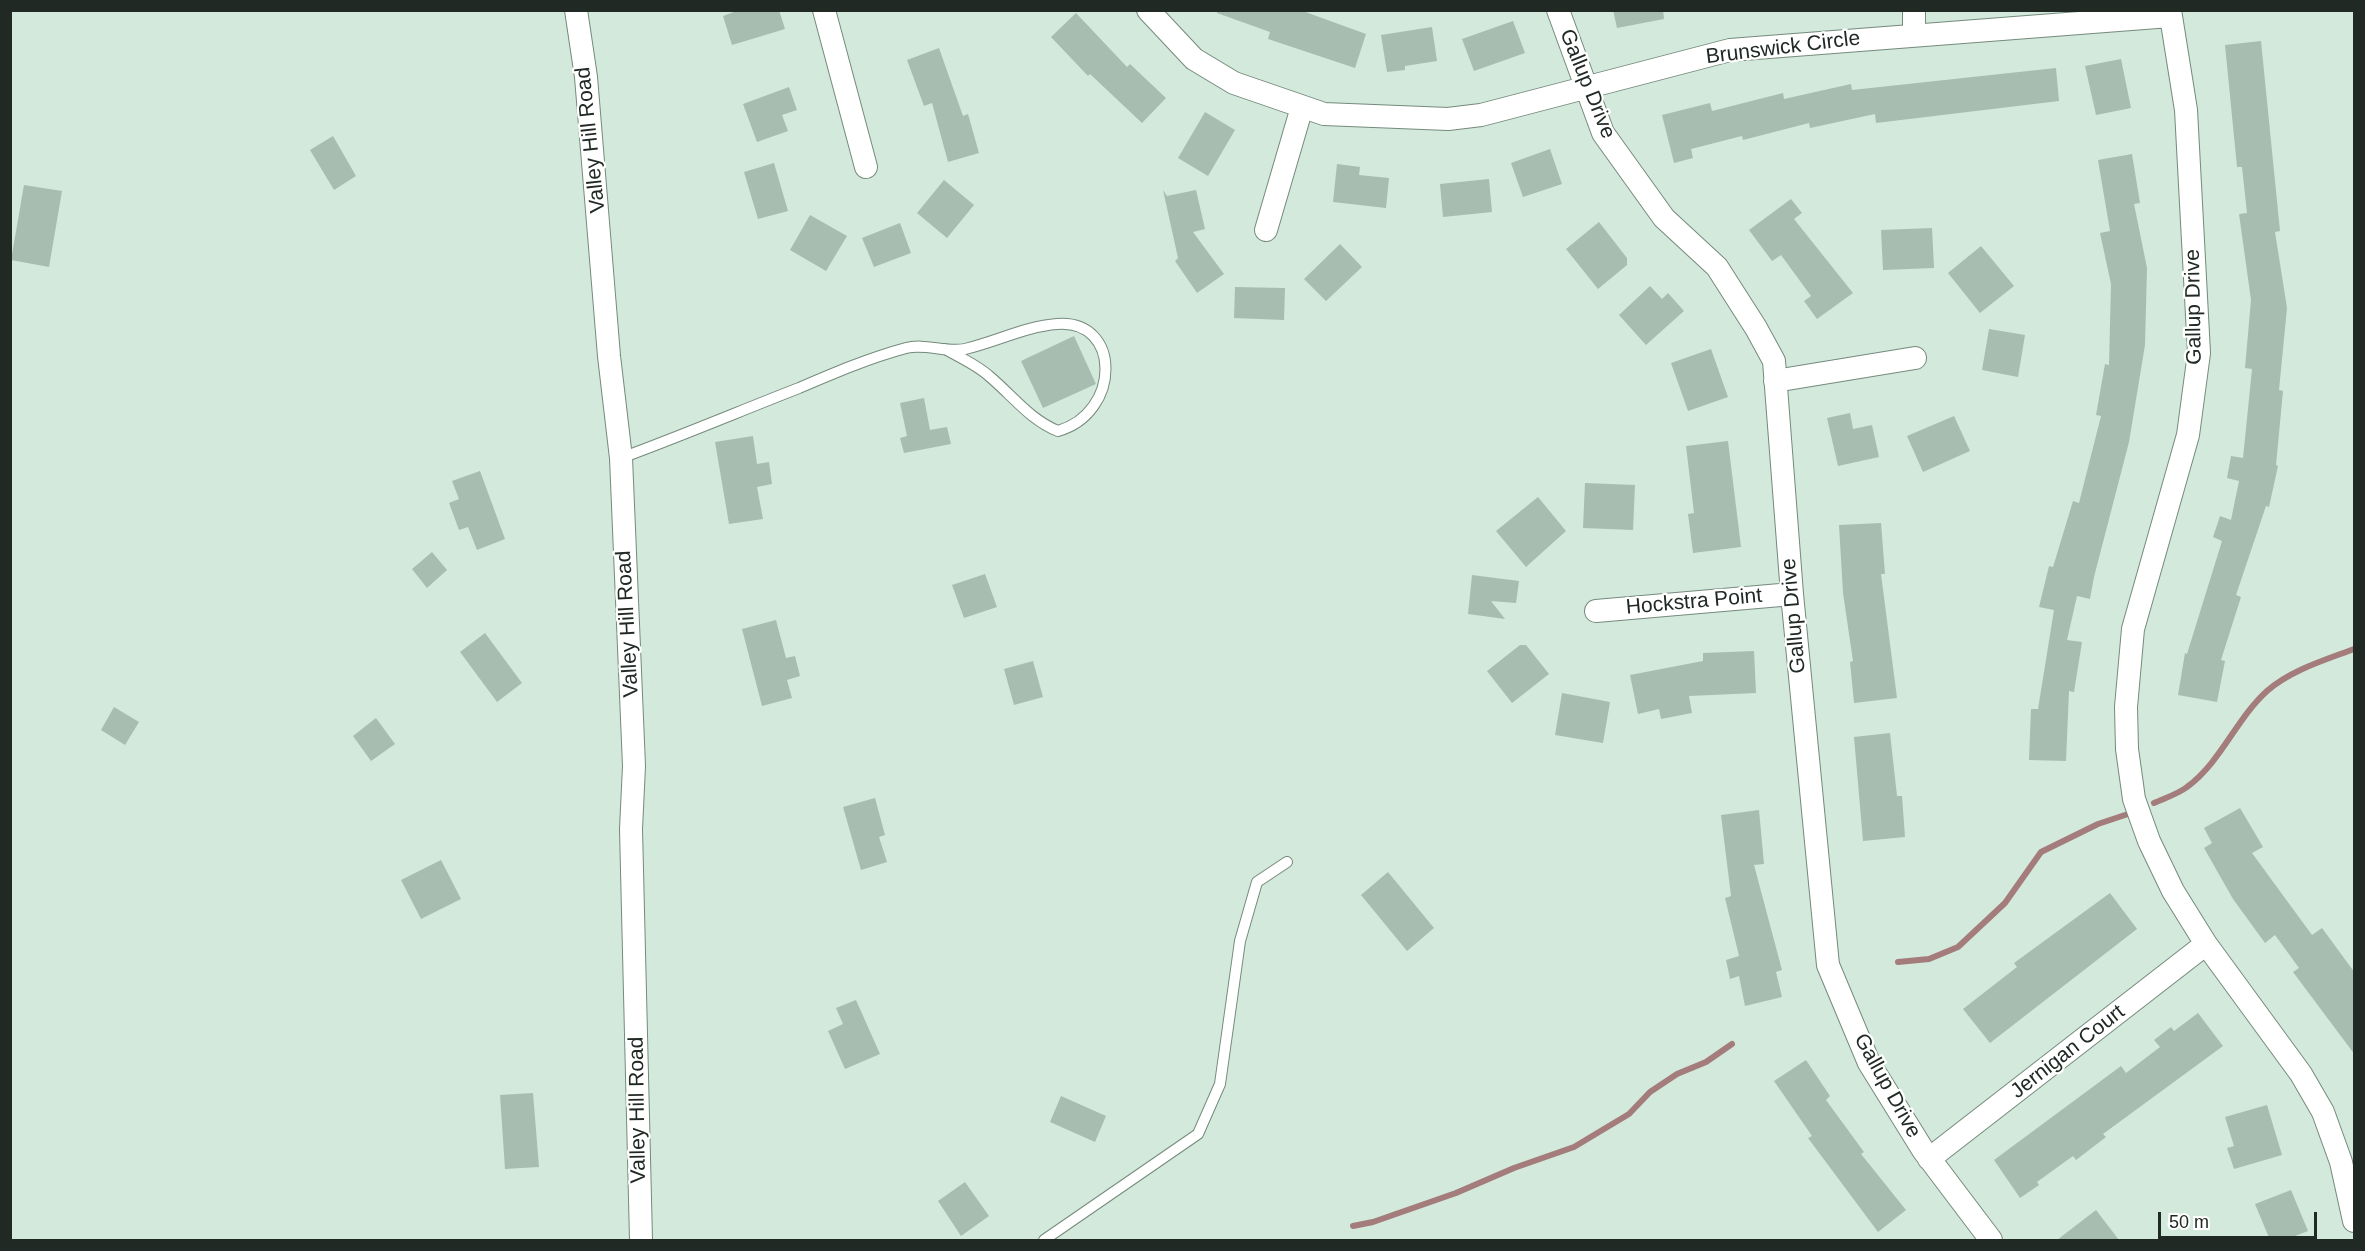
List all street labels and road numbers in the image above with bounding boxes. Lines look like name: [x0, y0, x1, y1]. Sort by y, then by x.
street label: Gallup Drive: [1554, 26, 1620, 142]
street label: Brunswick Circle: [1704, 26, 1862, 70]
street label: Valley Hill Road: [571, 66, 611, 214]
street label: Gallup Drive: [2180, 249, 2208, 365]
street label: Valley Hill Road: [612, 550, 644, 698]
street label: Gallup Drive: [1776, 557, 1812, 675]
street label: Hockstra Point: [1625, 583, 1763, 621]
street label: Jernigan Court: [2006, 1000, 2130, 1104]
street label: Gallup Drive: [1848, 1029, 1926, 1143]
street label: Valley Hill Road: [624, 1036, 652, 1184]

